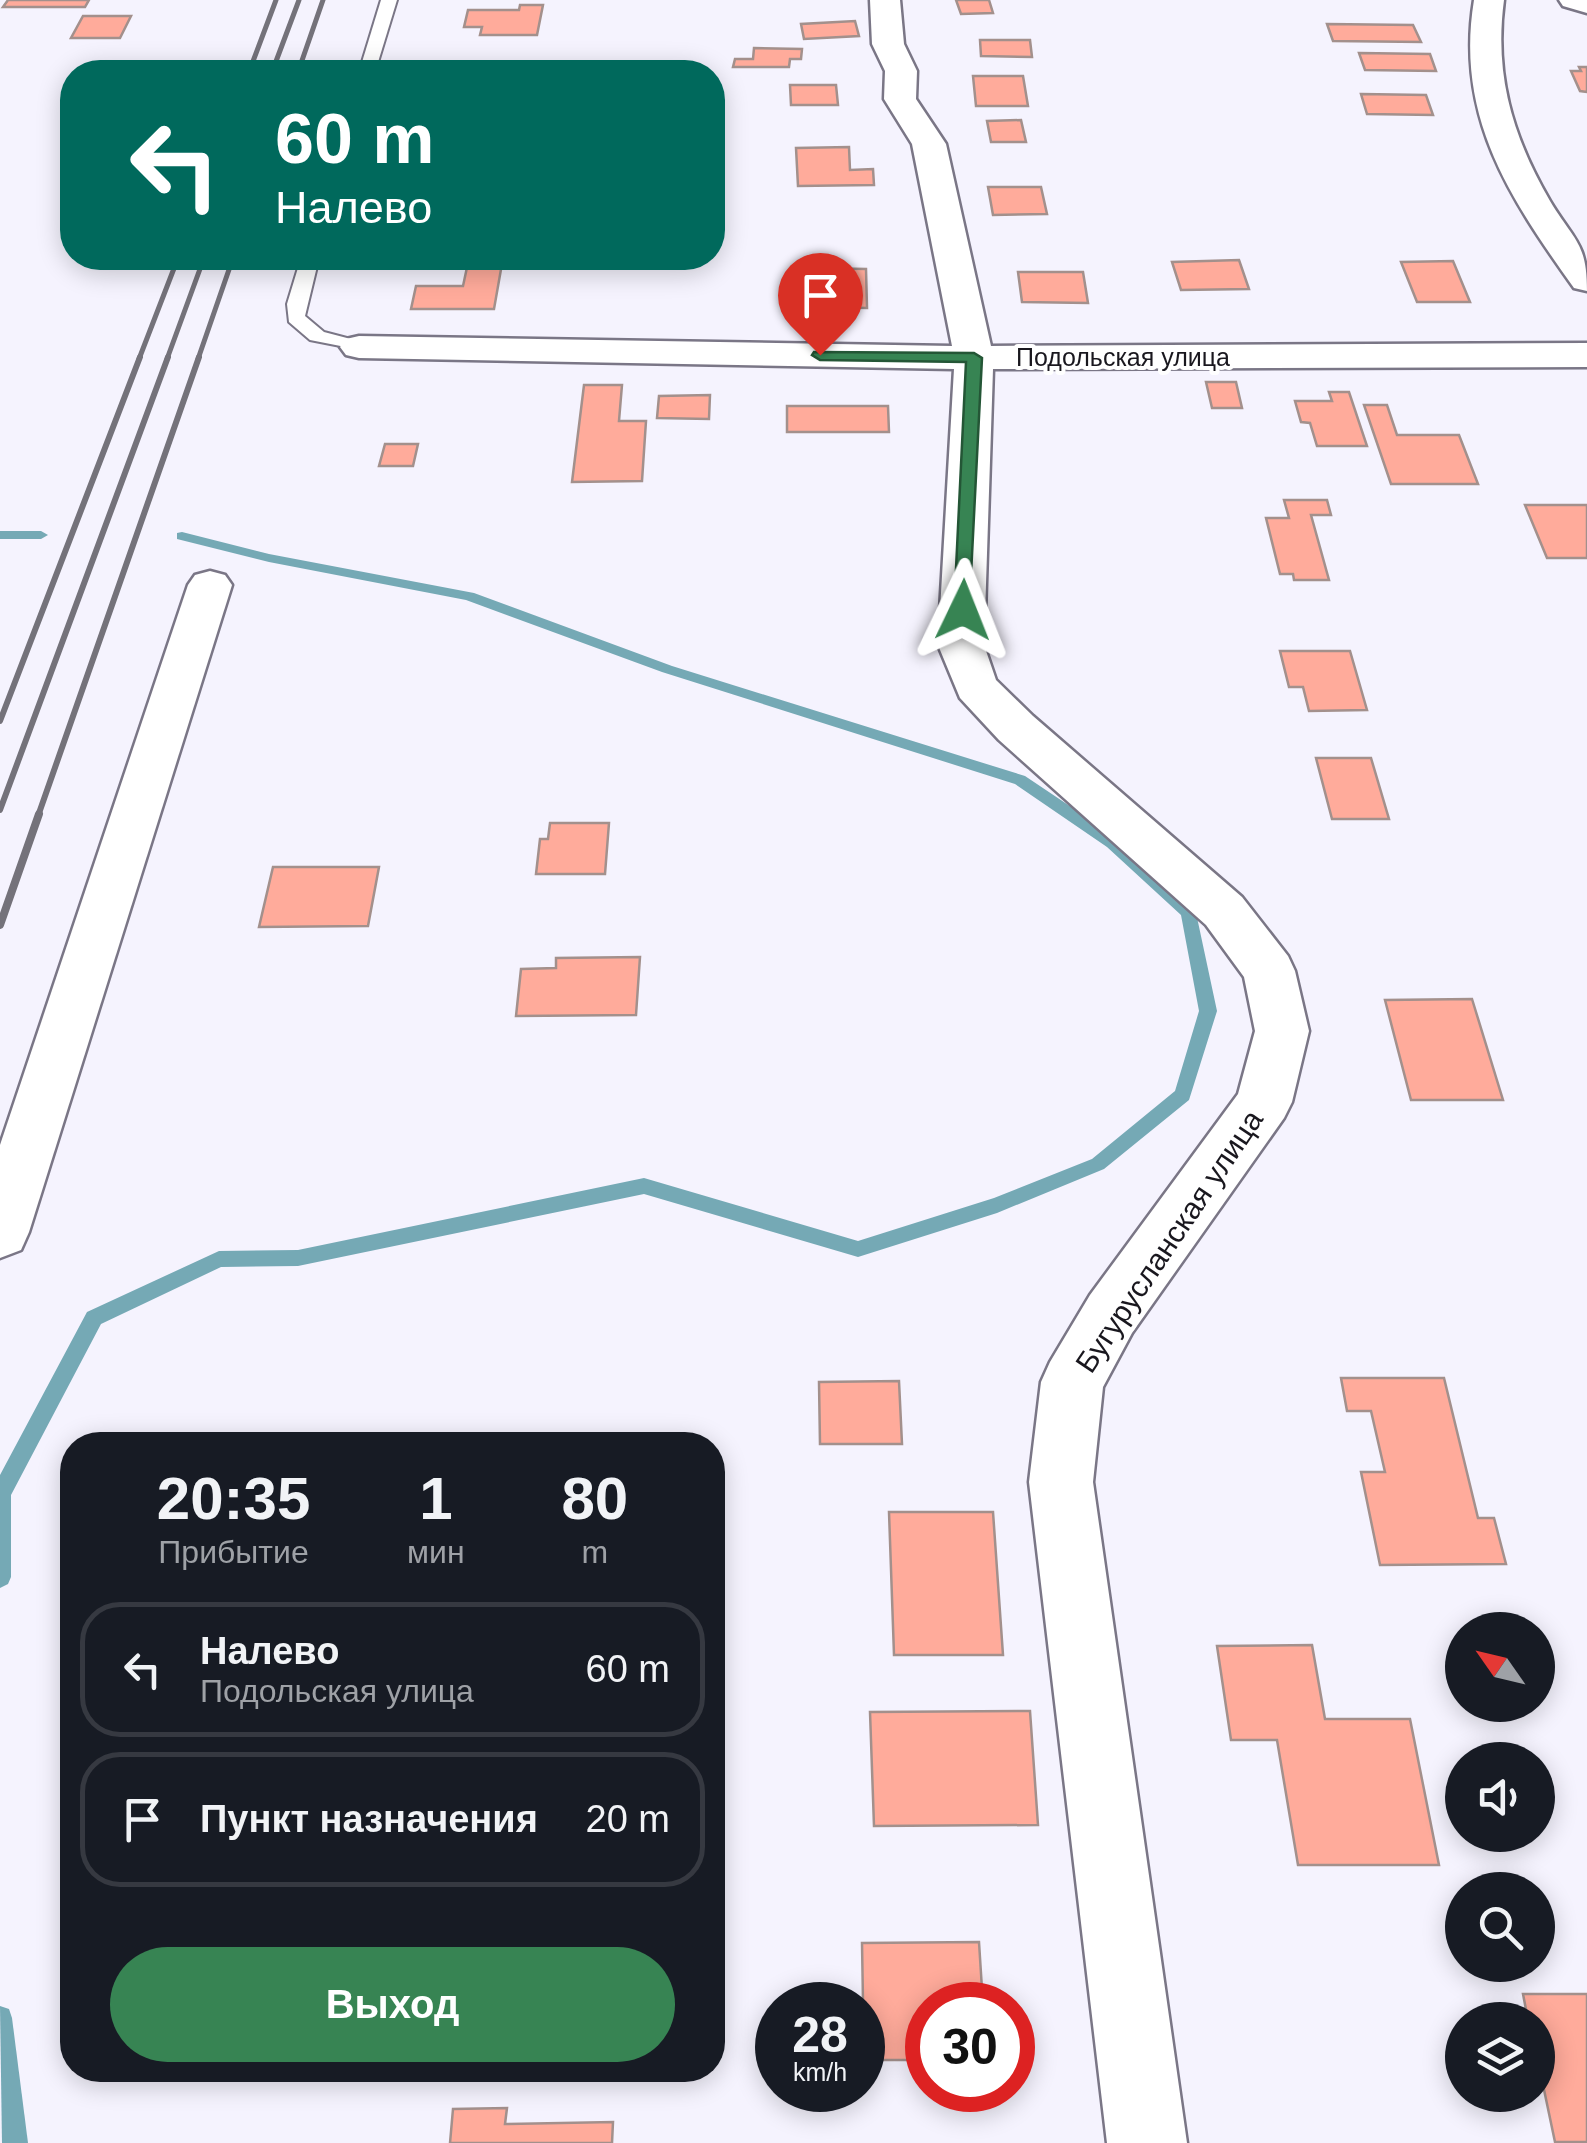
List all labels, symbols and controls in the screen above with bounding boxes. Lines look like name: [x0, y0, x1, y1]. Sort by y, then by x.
icon: left: [110, 100, 240, 230]
text: 60 m: [275, 100, 435, 178]
text: Налево: [275, 182, 432, 233]
pin: [778, 253, 863, 356]
icon: arrive: [793, 268, 848, 323]
street label: Подольская улица: [1016, 343, 1230, 371]
position arrow: [911, 558, 1015, 662]
street label: Бугурусланская улица: [1069, 1103, 1269, 1378]
text: 20:35: [157, 1465, 310, 1532]
text: 1: [419, 1465, 453, 1532]
text: 80: [561, 1465, 628, 1532]
text: Прибытие: [158, 1534, 309, 1570]
text: мин: [407, 1534, 465, 1570]
text: m: [581, 1534, 608, 1570]
north arrow: [1445, 1612, 1555, 1722]
map controls: [1445, 1612, 1555, 2112]
text: Налево: [200, 1630, 339, 1672]
icon: left: [115, 1642, 170, 1697]
text: 60 m: [586, 1648, 670, 1690]
text: Подольская улица: [200, 1673, 474, 1709]
button: sound: [1445, 1742, 1555, 1852]
icon: arrive: [115, 1792, 170, 1847]
text: Пункт назначения: [200, 1798, 538, 1840]
text: 20 m: [586, 1798, 670, 1840]
button: search: [1445, 1872, 1555, 1982]
button: Выход: [110, 1947, 675, 2062]
speed limit sign: 30: [905, 1982, 1035, 2112]
button: layers: [1445, 2002, 1555, 2112]
text: 28: [792, 2007, 848, 2063]
text: km/h: [793, 2058, 847, 2086]

